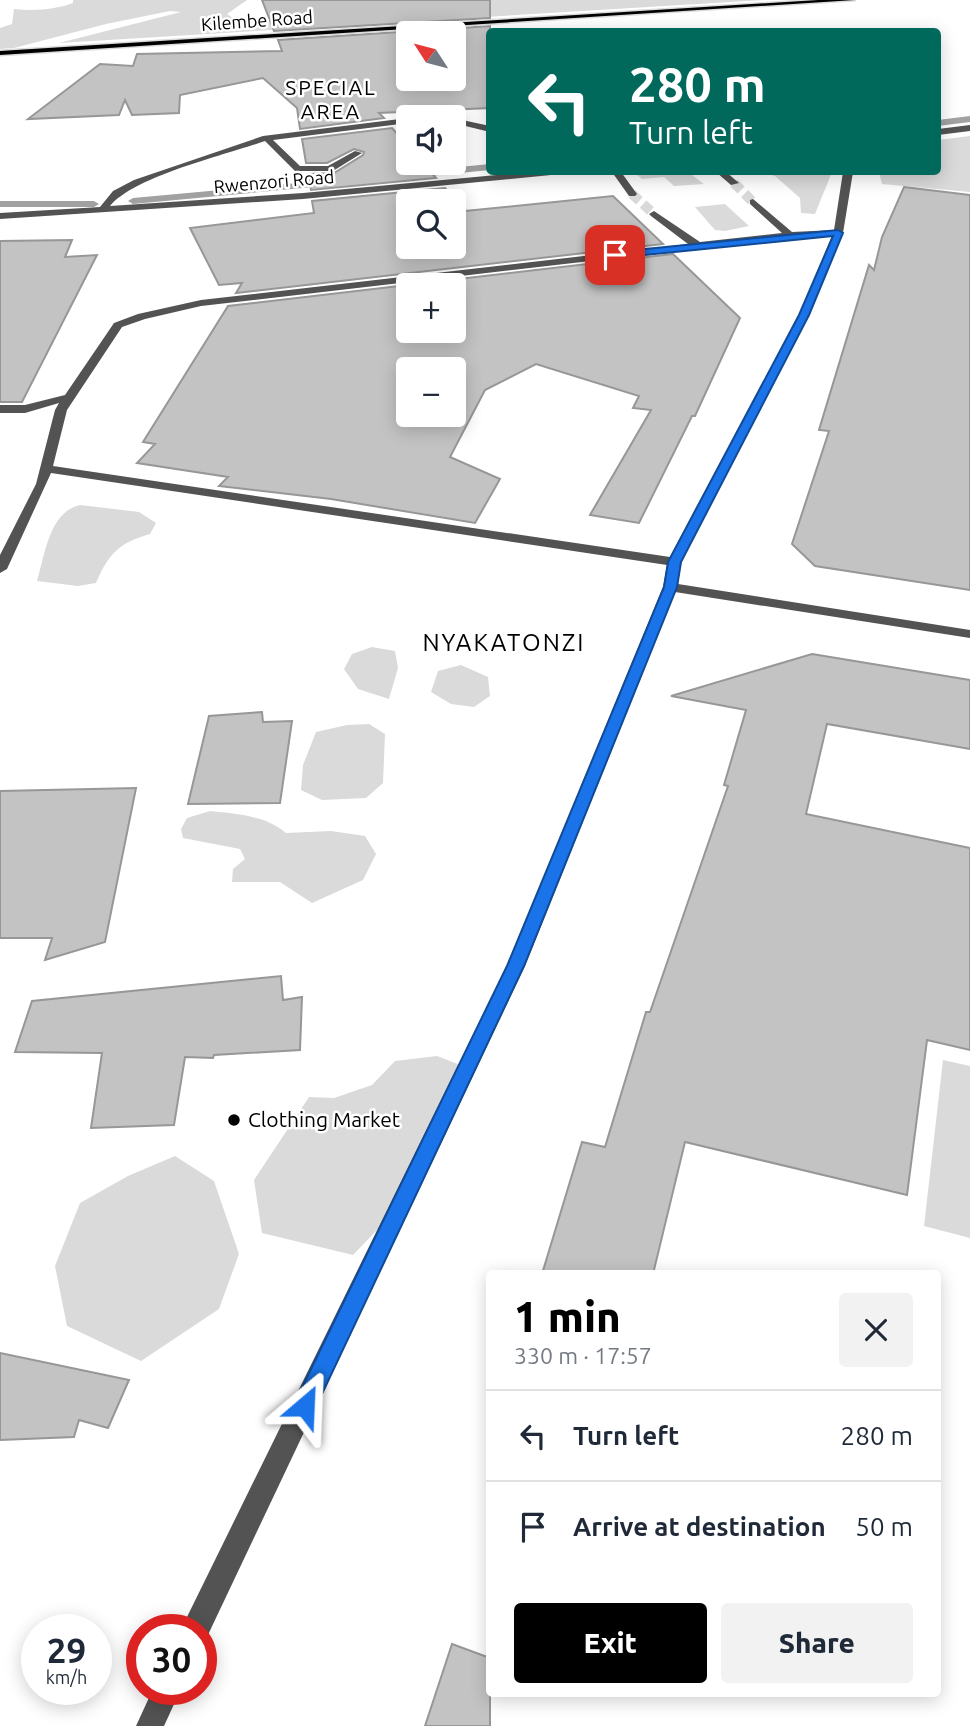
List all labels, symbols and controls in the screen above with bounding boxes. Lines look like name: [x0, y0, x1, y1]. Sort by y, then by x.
street label: Kilembe Road: [200, 6, 313, 34]
north arrow: [396, 21, 466, 91]
map controls: [396, 21, 466, 427]
icon: left: [514, 56, 605, 147]
text: 280 m: [629, 56, 766, 111]
district label: SPECIAL AREA: [285, 75, 377, 123]
button: sound: [396, 105, 466, 175]
text: Turn left: [629, 114, 753, 150]
street label: Rwenzori Road: [213, 166, 335, 196]
button: search: [396, 189, 466, 259]
pin: [585, 225, 645, 285]
icon: arrive: [596, 236, 634, 274]
button: +: [396, 273, 466, 343]
button: −: [396, 357, 466, 427]
district label: NYAKATONZI: [422, 629, 586, 656]
place label: Clothing Market: [248, 1107, 400, 1131]
marker: Clothing Market: [226, 1112, 242, 1128]
text: 1 min: [514, 1293, 621, 1340]
button: close: [839, 1293, 913, 1367]
text: 330 m · 17:57: [514, 1343, 652, 1368]
position arrow: [268, 1369, 342, 1443]
icon: left: [514, 1417, 552, 1455]
text: Turn left: [573, 1421, 679, 1450]
text: 280 m: [841, 1421, 913, 1450]
icon: arrive: [514, 1508, 552, 1546]
text: Arrive at destination: [573, 1512, 826, 1541]
text: 50 m: [855, 1512, 913, 1541]
button: Exit: [514, 1603, 707, 1683]
button: Share: [721, 1603, 913, 1683]
speed limit sign: 30: [126, 1614, 217, 1705]
text: 29: [47, 1630, 86, 1670]
text: km/h: [46, 1667, 87, 1687]

